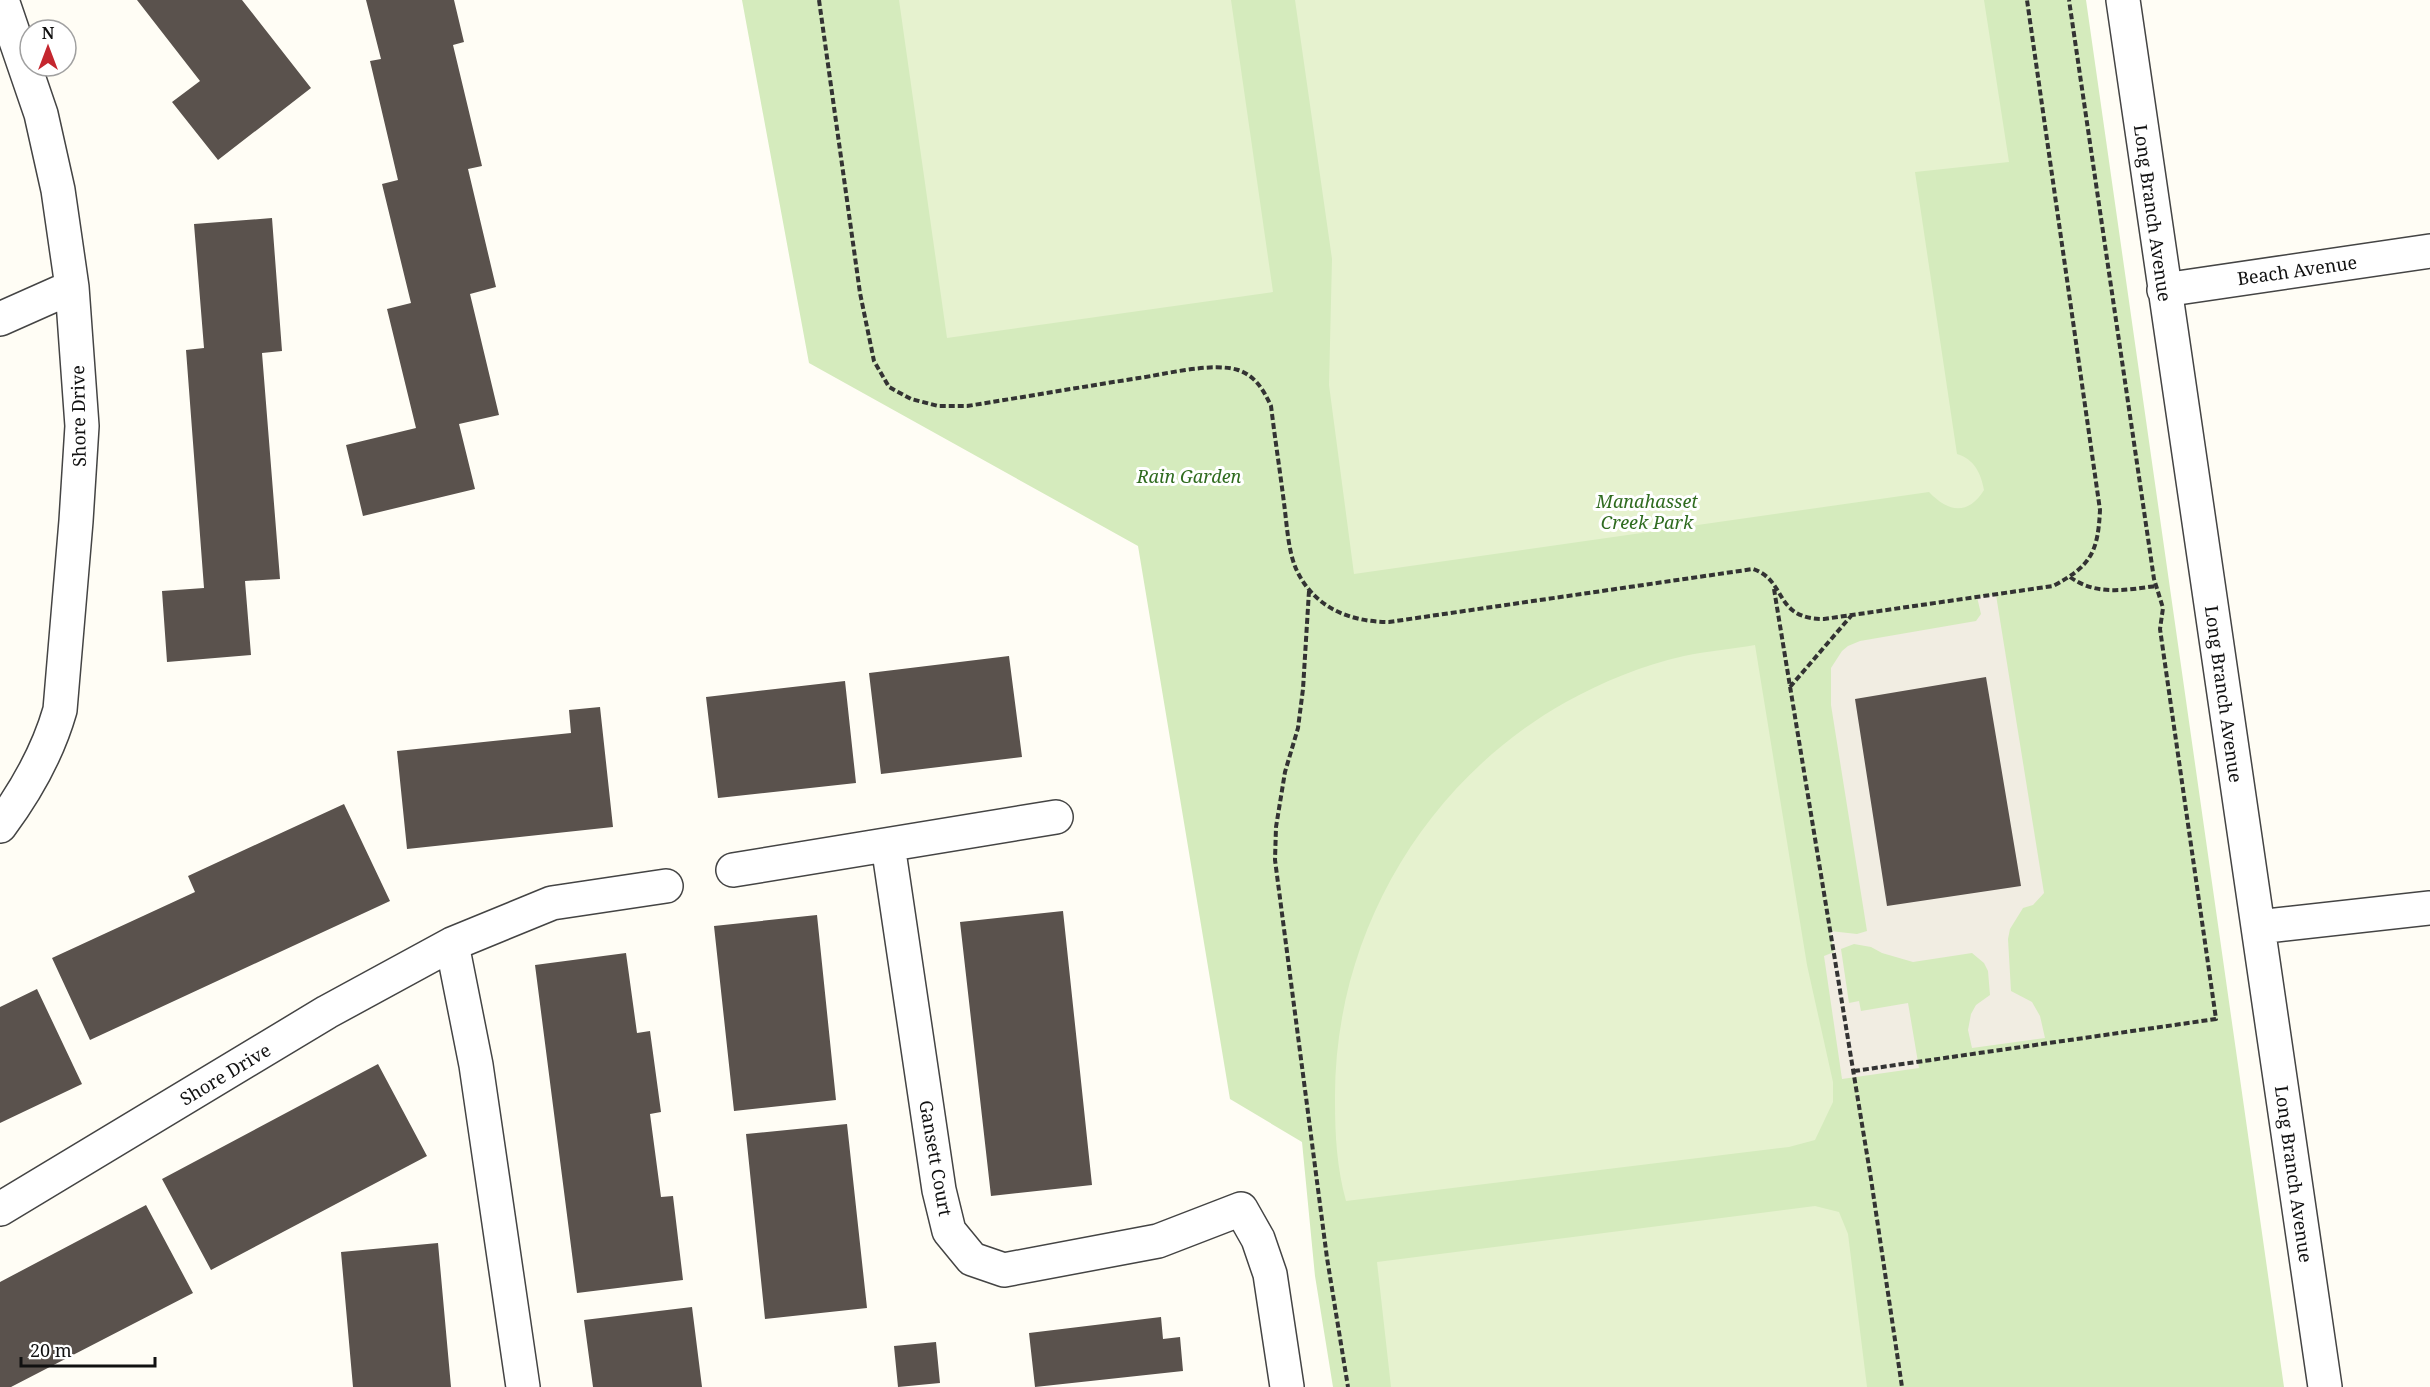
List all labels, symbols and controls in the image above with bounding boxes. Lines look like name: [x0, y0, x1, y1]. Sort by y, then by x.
north arrow: [18, 18, 78, 78]
text: N: [42, 22, 55, 44]
street label: Long Branch Avenue: [2129, 123, 2177, 303]
street label: Beach Avenue: [2235, 250, 2359, 290]
street label: Shore Drive: [65, 365, 91, 467]
park label: Rain Garden: [1136, 464, 1242, 488]
park label: Manahasset Creek Park: [1595, 489, 1698, 534]
street label: Long Branch Avenue: [2200, 604, 2248, 784]
street label: Shore Drive: [175, 1038, 275, 1110]
street label: Long Branch Avenue: [2270, 1084, 2318, 1264]
street label: Gansett Court: [914, 1098, 958, 1218]
scale bar: [21, 1330, 154, 1368]
text: 20 m: [30, 1338, 72, 1362]

